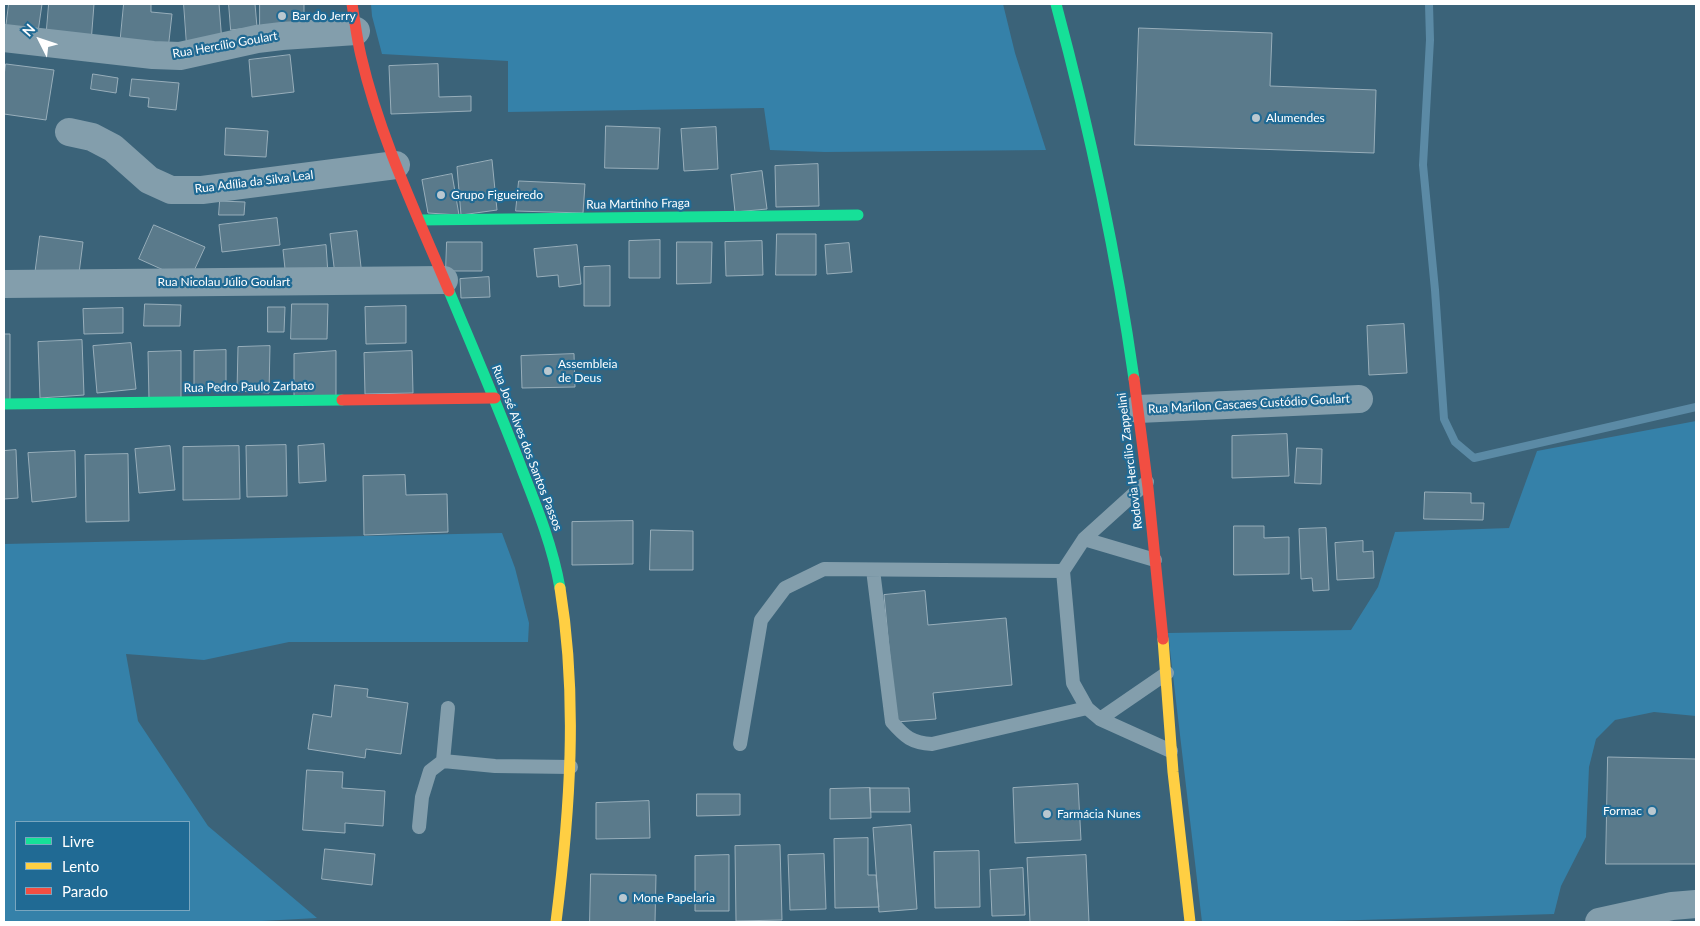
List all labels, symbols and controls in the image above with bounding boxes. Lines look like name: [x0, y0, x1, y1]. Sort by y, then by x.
place label: Bar do Jerry: [292, 9, 356, 23]
marker: Bar do Jerry: [276, 10, 288, 22]
north arrow: [15, 15, 65, 65]
text: N: [18, 20, 38, 39]
street label: Rua Hercílio Goulart: [171, 29, 279, 61]
place label: Alumendes: [1266, 111, 1325, 125]
marker: Alumendes: [1250, 112, 1262, 124]
street label: Rua Adília da Silva Leal: [194, 168, 314, 196]
place label: Grupo Figueiredo: [451, 188, 543, 202]
marker: Grupo Figueiredo: [435, 189, 447, 201]
street label: Rua Martinho Fraga: [586, 196, 690, 212]
street label: Rua Nicolau Júlio Goulart: [158, 275, 290, 289]
place label: Assembleia de Deus: [558, 357, 617, 385]
street label: Rua José Alves dos Santos Passos: [489, 363, 565, 533]
marker: Assembleia de Deus: [542, 365, 554, 377]
street label: Rua Pedro Paulo Zarbato: [184, 379, 314, 395]
street label: Rodovia Hercílio Zappelini: [1114, 392, 1146, 530]
street label: Rua Marilon Cascaes Custódio Goulart: [1148, 392, 1350, 416]
place label: Formac: [1603, 804, 1642, 818]
marker: Formac: [1646, 805, 1658, 817]
place label: Farmácia Nunes: [1057, 807, 1141, 821]
marker: Farmácia Nunes: [1041, 808, 1053, 820]
legend: [15, 821, 190, 911]
text: Livre: [62, 832, 94, 850]
text: Lento: [62, 857, 99, 875]
text: Parado: [62, 882, 108, 900]
place label: Mone Papelaria: [633, 891, 715, 905]
marker: Mone Papelaria: [617, 892, 629, 904]

